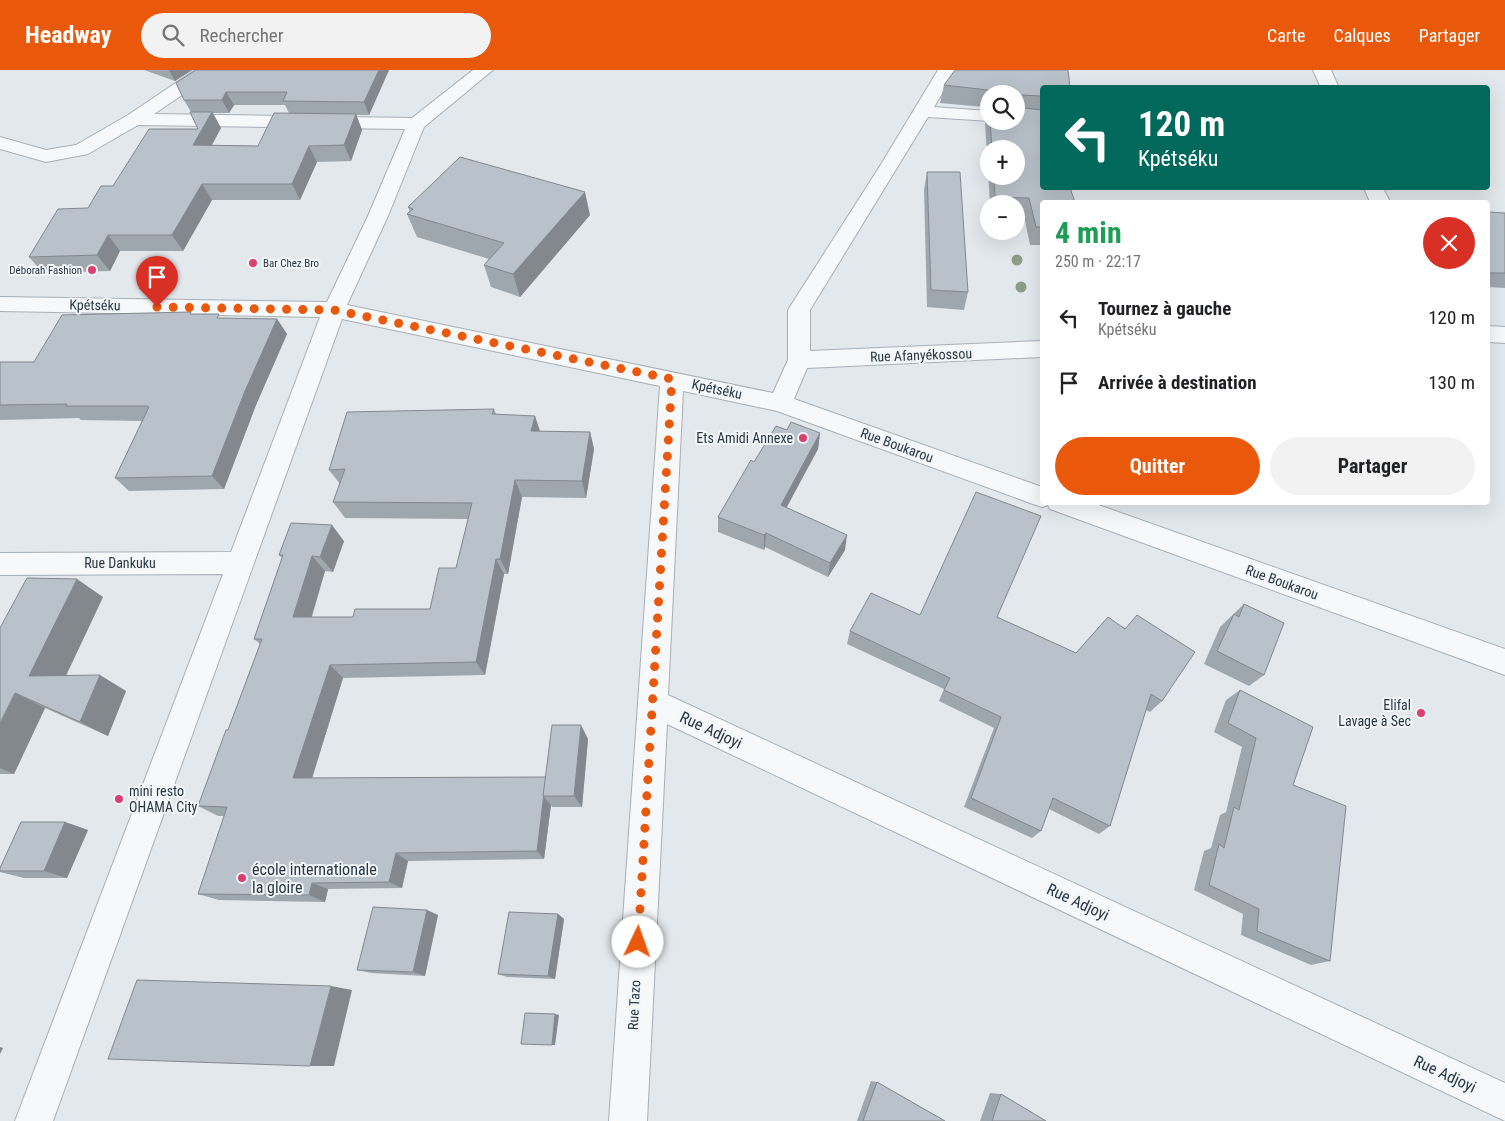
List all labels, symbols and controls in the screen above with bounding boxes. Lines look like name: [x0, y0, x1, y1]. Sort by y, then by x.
search box: [141, 13, 491, 58]
text: Headway: [25, 21, 111, 49]
icon: search: [159, 21, 187, 49]
text: Rechercher: [199, 24, 284, 47]
text: Carte: [1267, 25, 1306, 46]
text: Calques: [1334, 25, 1391, 46]
text: Partager: [1419, 25, 1480, 46]
map controls: [980, 85, 1025, 240]
button: search: [980, 85, 1025, 130]
text: 120 m: [1138, 104, 1225, 145]
icon: left: [1055, 105, 1120, 170]
button: +: [980, 140, 1025, 185]
text: Kpétséku: [1138, 146, 1218, 171]
button: −: [980, 195, 1025, 240]
text: 4 min: [1055, 215, 1122, 250]
button: close: [1423, 217, 1475, 269]
text: 250 m · 22:17: [1055, 252, 1141, 271]
pin: [136, 256, 178, 307]
marker: Bar Chez Bro: [247, 257, 259, 269]
place label: Bar Chez Bro: [263, 257, 319, 270]
icon: arrive: [143, 263, 171, 291]
place label: Déborah Fashion: [9, 264, 82, 277]
marker: Déborah Fashion: [86, 264, 98, 276]
street label: Kpétséku: [69, 297, 121, 313]
text: Tournez à gauche: [1098, 297, 1231, 320]
icon: left: [1055, 304, 1083, 332]
text: 120 m: [1428, 306, 1475, 329]
text: Kpétséku: [1098, 320, 1156, 339]
street label: Rue Afanyékossou: [870, 345, 972, 365]
icon: arrive: [1055, 369, 1083, 397]
text: Arrivée à destination: [1098, 371, 1257, 394]
text: 130 m: [1428, 371, 1475, 394]
street label: Kpétséku: [690, 376, 744, 402]
street label: Rue Boukarou: [858, 424, 936, 466]
place label: Ets Amidi Annexe: [696, 430, 793, 446]
marker: Ets Amidi Annexe: [797, 432, 809, 444]
button: Quitter: [1055, 437, 1260, 495]
button: Partager: [1270, 437, 1475, 495]
street label: Rue Dankuku: [84, 555, 156, 571]
street label: Rue Boukarou: [1243, 561, 1321, 603]
place label: Elifal Lavage à Sec: [1338, 697, 1411, 729]
street label: Rue Adjoyi: [677, 707, 745, 753]
marker: Elifal Lavage à Sec: [1415, 707, 1427, 719]
place label: mini resto OHAMA City: [129, 783, 198, 815]
marker: mini resto OHAMA City: [113, 793, 125, 805]
place label: école internationale la gloire: [252, 860, 377, 897]
marker: école internationale la gloire: [236, 872, 248, 884]
street label: Rue Adjoyi: [1044, 879, 1112, 925]
position arrow: [611, 915, 663, 967]
street label: Rue Tazo: [625, 980, 643, 1030]
street label: Rue Adjoyi: [1411, 1051, 1479, 1097]

